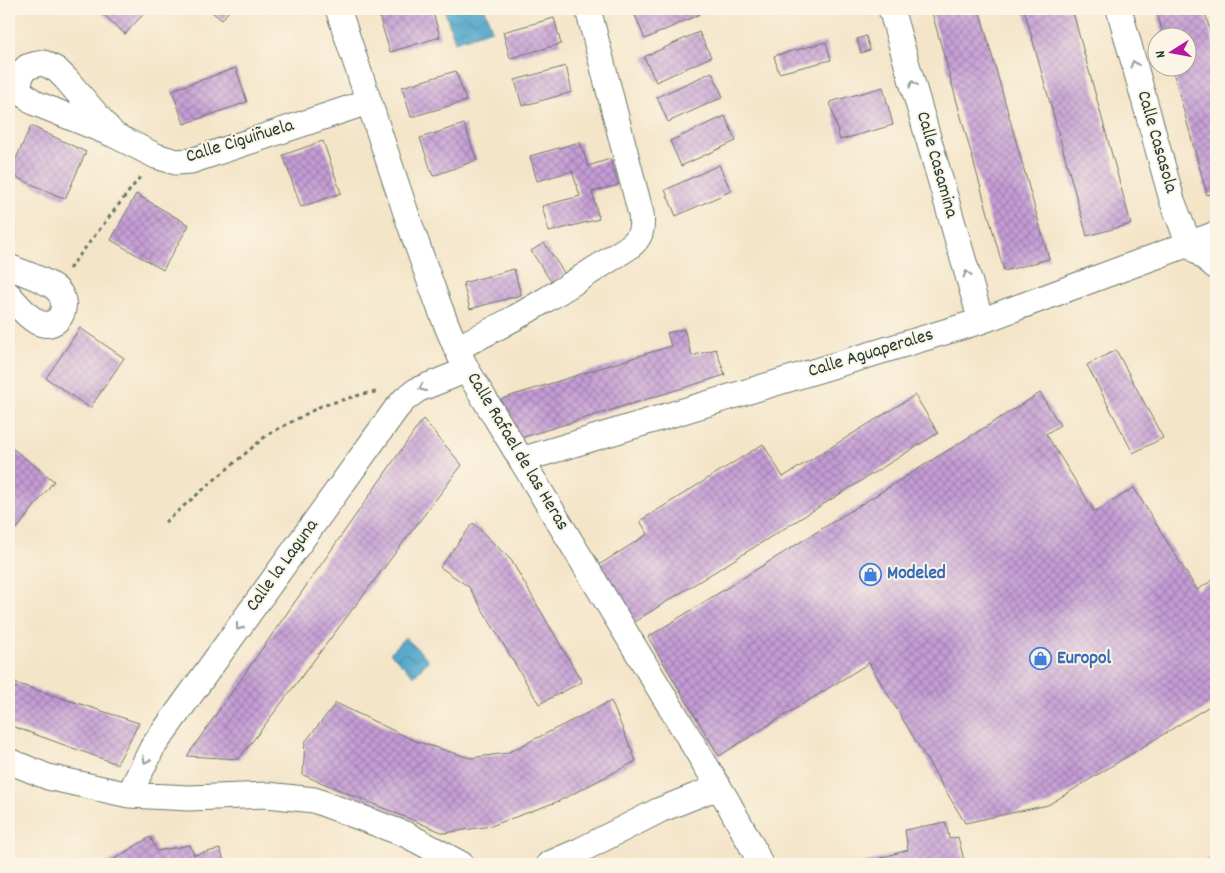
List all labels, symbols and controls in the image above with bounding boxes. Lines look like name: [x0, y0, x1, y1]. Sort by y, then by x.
north arrow: [1148, 28, 1198, 78]
text: N: [1151, 49, 1172, 59]
one-way arrow: [1129, 59, 1140, 68]
one-way arrow: [908, 81, 918, 89]
street label: Calle Casasola: [1129, 88, 1184, 197]
street label: Calle Casamina: [908, 109, 964, 222]
street label: Calle Ciguiñuela: [183, 112, 298, 171]
one-way arrow: [962, 270, 973, 279]
street label: Calle Aguaperales: [805, 322, 937, 386]
street label: Calle Rafael de las Heras: [459, 368, 575, 536]
one-way arrow: [418, 382, 427, 393]
street label: Calle la Laguna: [240, 513, 327, 618]
place label: Modeled: [887, 561, 946, 588]
shop icon: Modeled: [859, 562, 883, 586]
one-way arrow: [236, 621, 245, 631]
place label: Europol: [1057, 646, 1112, 673]
shop icon: Europol: [1029, 647, 1053, 671]
one-way arrow: [142, 755, 152, 764]

